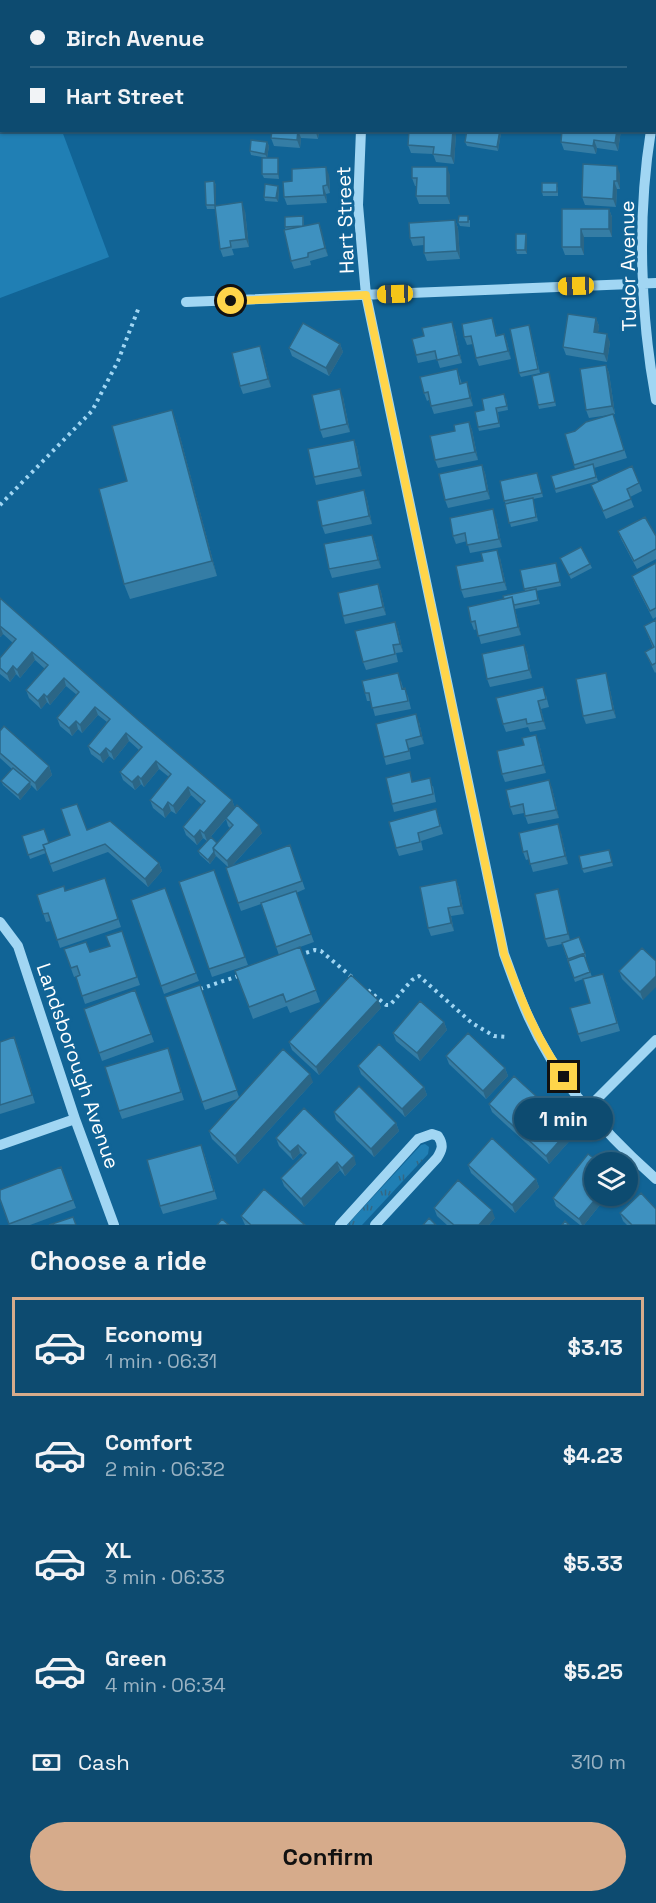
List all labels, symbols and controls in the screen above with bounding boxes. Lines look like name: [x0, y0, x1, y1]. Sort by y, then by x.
text: Birch Avenue: [66, 24, 204, 52]
text: Hart Street: [66, 82, 184, 110]
street label: Hart Street: [330, 166, 360, 274]
street label: Tudor Avenue: [614, 200, 642, 332]
car: [558, 276, 594, 296]
car: [377, 284, 413, 304]
route start: [217, 287, 244, 314]
street label: Landsborough Avenue: [31, 960, 125, 1172]
route end: [550, 1063, 577, 1090]
callout: 1 min: [514, 1098, 614, 1140]
text: 1 min: [539, 1106, 588, 1132]
map controls: [584, 1152, 638, 1206]
button: layers: [584, 1152, 638, 1206]
text: Choose a ride: [30, 1243, 207, 1278]
icon: car: [33, 1320, 87, 1374]
text: Economy: [105, 1320, 203, 1348]
text: $3.13: [568, 1333, 623, 1361]
text: 1 min · 06:31: [105, 1348, 217, 1374]
icon: car: [33, 1428, 87, 1482]
text: Comfort: [105, 1428, 193, 1456]
text: $4.23: [563, 1441, 623, 1469]
text: 2 min · 06:32: [105, 1456, 225, 1482]
icon: car: [33, 1536, 87, 1590]
text: XL: [105, 1536, 131, 1564]
text: $5.33: [563, 1549, 623, 1577]
text: 3 min · 06:33: [105, 1564, 225, 1590]
icon: car: [33, 1644, 87, 1698]
text: Green: [105, 1644, 167, 1672]
text: $5.25: [564, 1657, 623, 1685]
text: 4 min · 06:34: [105, 1672, 226, 1698]
icon: cash: [30, 1746, 63, 1779]
text: Cash: [78, 1748, 130, 1776]
text: 310 m: [571, 1749, 626, 1775]
button: Confirm: [30, 1822, 626, 1891]

